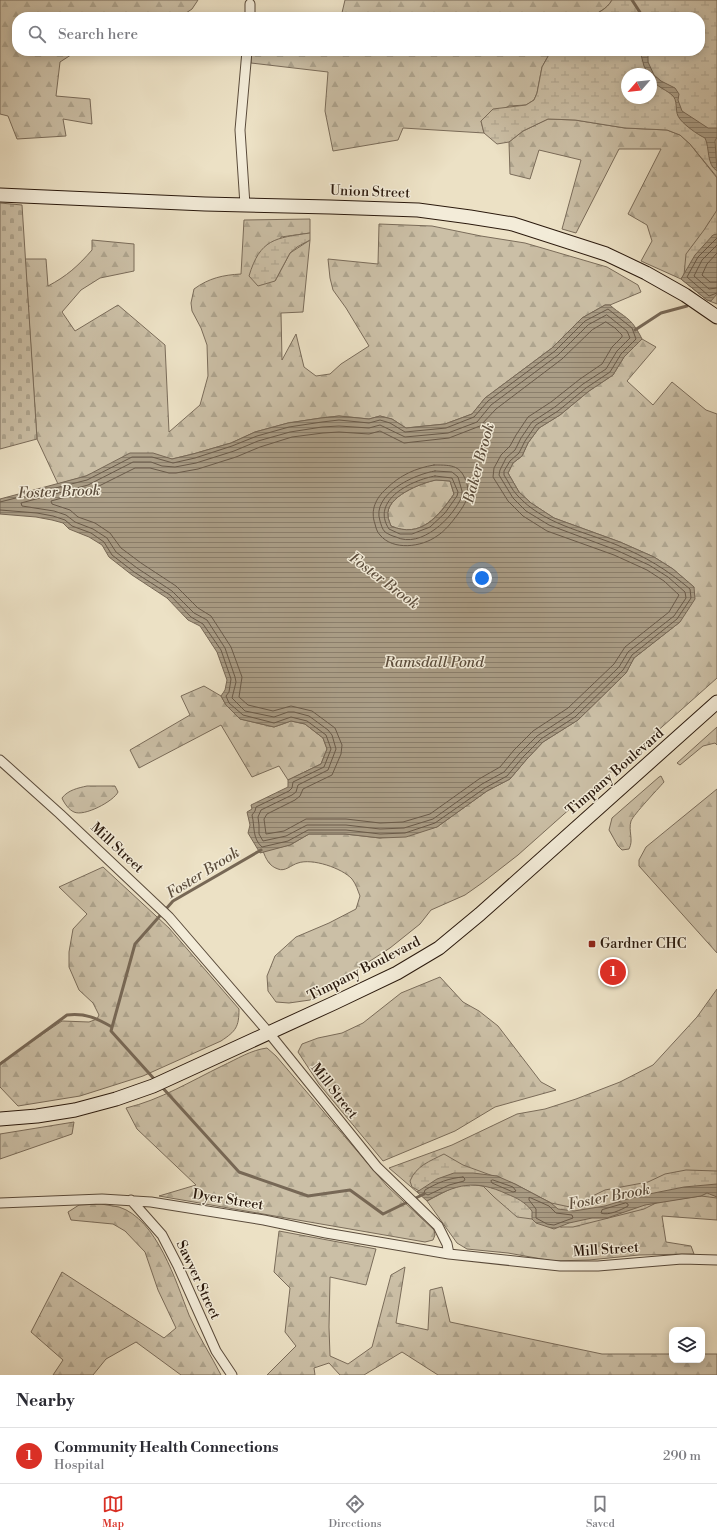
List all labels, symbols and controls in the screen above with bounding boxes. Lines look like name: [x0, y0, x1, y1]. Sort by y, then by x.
search box: [12, 12, 705, 56]
icon: search: [26, 23, 48, 45]
text: Search here: [58, 25, 138, 44]
north arrow: [621, 68, 657, 104]
street label: Union Street: [330, 182, 410, 202]
water label: Baker Brook: [459, 421, 499, 506]
water label: Foster Brook: [17, 481, 101, 503]
water label: Foster Brook: [345, 548, 423, 614]
your location: [472, 568, 492, 588]
water label: Ramsdall Pond: [383, 653, 484, 672]
street label: Timpany Boulevard: [562, 724, 668, 820]
street label: Mill Street: [87, 819, 147, 877]
water label: Foster Brook: [163, 843, 243, 903]
street label: Timpany Boulevard: [304, 933, 424, 1005]
place label: Gardner CHC: [600, 935, 686, 953]
marker: Gardner CHC: [587, 939, 597, 949]
pin: 1: [600, 957, 626, 987]
street label: Mill Street: [307, 1059, 361, 1123]
water label: Foster Brook: [566, 1180, 652, 1214]
street label: Dyer Street: [191, 1186, 265, 1214]
street label: Sawyer Street: [172, 1238, 224, 1322]
street label: Mill Street: [572, 1239, 640, 1261]
map controls: [669, 1327, 705, 1363]
button: layers: [669, 1327, 705, 1363]
text: Nearby: [16, 1390, 75, 1412]
text: Community Health Connections: [54, 1438, 278, 1457]
text: 1: [26, 1448, 32, 1464]
text: 290 m: [663, 1448, 701, 1464]
text: Hospital: [54, 1457, 104, 1473]
tab: Map: [102, 1493, 124, 1531]
tab: Directions: [329, 1493, 382, 1531]
tab: Saved: [586, 1493, 615, 1531]

